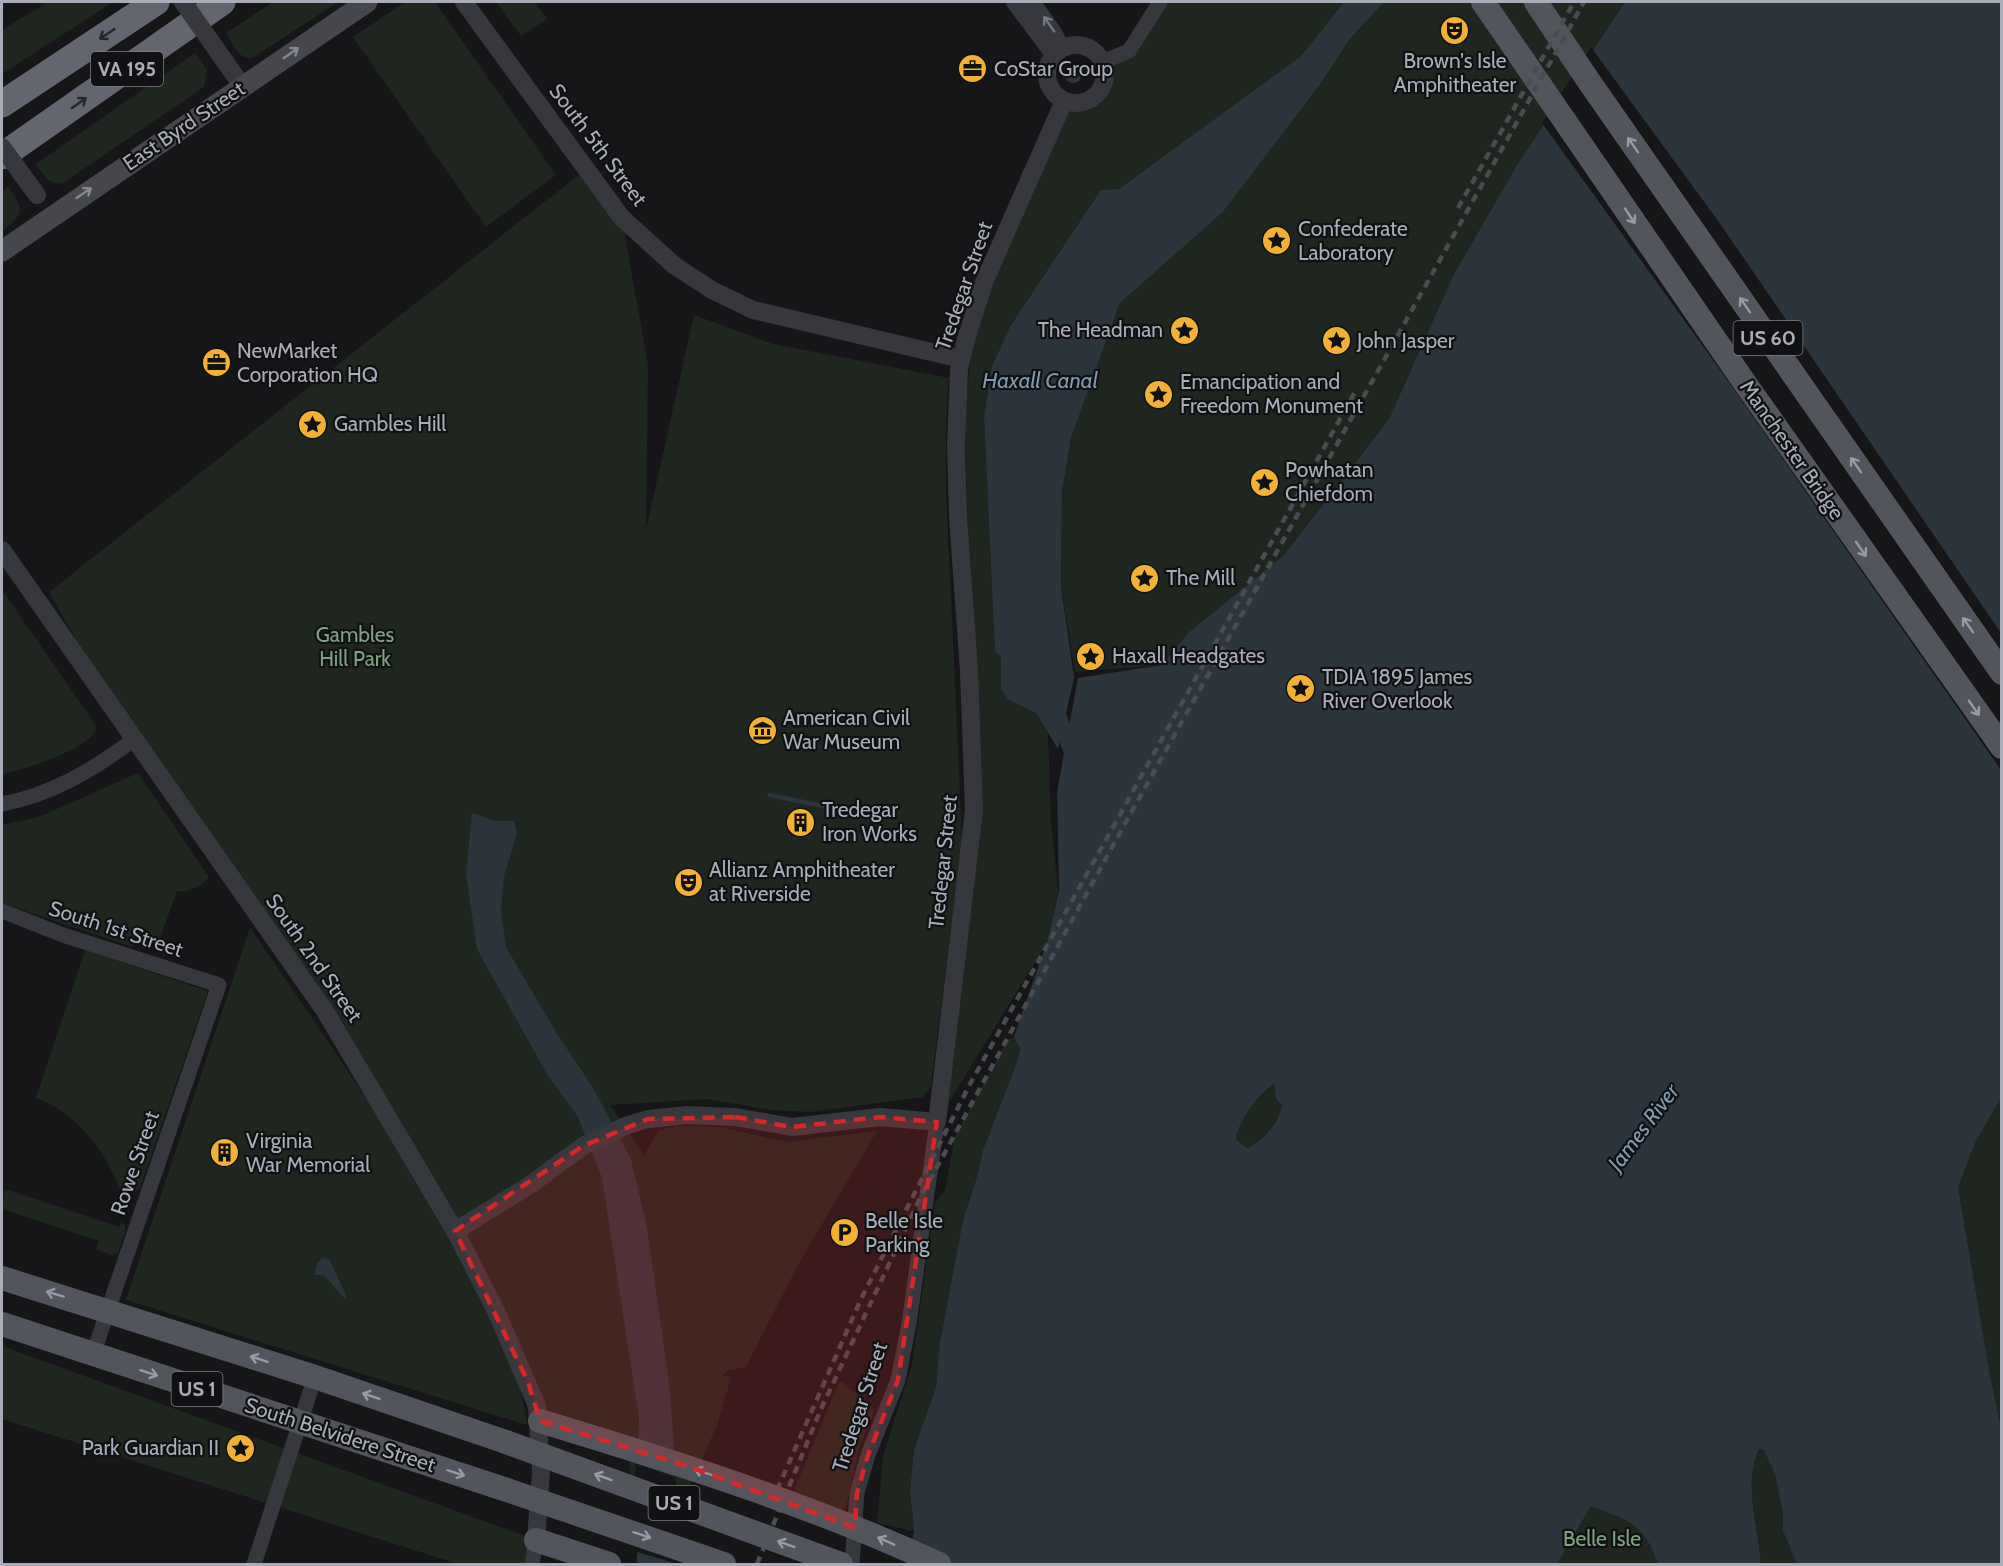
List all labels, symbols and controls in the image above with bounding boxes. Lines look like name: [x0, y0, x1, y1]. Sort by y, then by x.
theatre icon: Brown's Isle Amphitheater: [1439, 14, 1471, 46]
one-way arrow: [1042, 16, 1055, 32]
one-way arrow: [99, 28, 116, 40]
one-way arrow: [283, 47, 300, 60]
place label: Brown's Isle Amphitheater: [1394, 48, 1517, 97]
road number: VA 195: [91, 52, 163, 86]
office icon: CoStar Group: [957, 53, 989, 85]
place label: CoStar Group: [994, 56, 1113, 81]
street label: East Byrd Street: [118, 76, 249, 176]
street label: South 5th Street: [544, 79, 652, 211]
one-way arrow: [71, 97, 87, 109]
one-way arrow: [1627, 138, 1639, 154]
one-way arrow: [75, 187, 92, 199]
one-way arrow: [1624, 207, 1636, 224]
place label: Confederate Laboratory: [1298, 216, 1408, 265]
street label: Tredegar Street: [930, 218, 997, 354]
place icon: Confederate Laboratory: [1261, 225, 1293, 257]
one-way arrow: [1739, 298, 1751, 314]
place icon: The Headman: [1168, 314, 1200, 346]
place label: The Headman: [1038, 317, 1163, 342]
road number: US 60: [1734, 321, 1802, 355]
place icon: John Jasper: [1320, 325, 1352, 357]
place label: John Jasper: [1356, 328, 1455, 353]
place label: NewMarket Corporation HQ: [237, 338, 378, 387]
office icon: NewMarket Corporation HQ: [200, 347, 232, 379]
water label: Haxall Canal: [982, 367, 1099, 394]
place label: Emancipation and Freedom Monument: [1180, 369, 1363, 418]
street label: Manchester Bridge: [1735, 375, 1850, 524]
place icon: Emancipation and Freedom Monument: [1143, 378, 1175, 410]
place icon: Gambles Hill: [297, 408, 329, 440]
place label: Gambles Hill: [334, 411, 446, 436]
place label: Powhatan Chiefdom: [1285, 457, 1374, 506]
one-way arrow: [1850, 458, 1862, 474]
place icon: Powhatan Chiefdom: [1248, 466, 1280, 498]
one-way arrow: [1855, 540, 1867, 556]
place icon: The Mill: [1129, 562, 1161, 594]
place label: The Mill: [1166, 565, 1235, 590]
one-way arrow: [1962, 617, 1974, 634]
park label: Gambles Hill Park: [316, 622, 395, 671]
place icon: Haxall Headgates: [1075, 640, 1107, 672]
place label: Haxall Headgates: [1112, 643, 1265, 668]
place label: TDIA 1895 James River Overlook: [1322, 664, 1472, 713]
place icon: TDIA 1895 James River Overlook: [1285, 673, 1317, 705]
one-way arrow: [1968, 699, 1980, 715]
place label: American Civil War Museum: [783, 705, 910, 754]
museum icon: American Civil War Museum: [746, 714, 778, 746]
street label: Tredegar Street: [923, 794, 962, 930]
place label: Tredegar Iron Works: [822, 797, 917, 846]
building icon: Tredegar Iron Works: [785, 806, 817, 838]
place label: Allianz Amphitheater at Riverside: [709, 857, 895, 906]
theatre icon: Allianz Amphitheater at Riverside: [672, 866, 704, 898]
street label: South 2nd Street: [261, 889, 368, 1027]
street label: South 1st Street: [46, 895, 186, 962]
water label: James River: [1601, 1078, 1686, 1178]
street label: Rowe Street: [105, 1108, 164, 1218]
place label: Virginia War Memorial: [246, 1128, 370, 1177]
building icon: Virginia War Memorial: [209, 1137, 241, 1169]
place label: Belle Isle Parking: [865, 1208, 943, 1257]
parking icon: Belle Isle Parking: [828, 1217, 860, 1249]
one-way arrow: [46, 1288, 65, 1299]
street label: Tredegar Street: [827, 1339, 892, 1475]
one-way arrow: [250, 1353, 269, 1364]
one-way arrow: [139, 1368, 158, 1379]
road number: US 1: [172, 1372, 222, 1406]
one-way arrow: [362, 1389, 381, 1400]
street label: South Belvidere Street: [242, 1392, 439, 1477]
place icon: Park Guardian II: [224, 1432, 256, 1464]
place label: Park Guardian II: [82, 1435, 219, 1460]
one-way arrow: [694, 1465, 713, 1476]
one-way arrow: [446, 1469, 465, 1480]
one-way arrow: [594, 1471, 613, 1482]
road number: US 1: [648, 1486, 700, 1520]
park label: Belle Isle: [1563, 1526, 1641, 1551]
one-way arrow: [633, 1531, 651, 1542]
one-way arrow: [877, 1534, 895, 1546]
one-way arrow: [778, 1538, 796, 1549]

